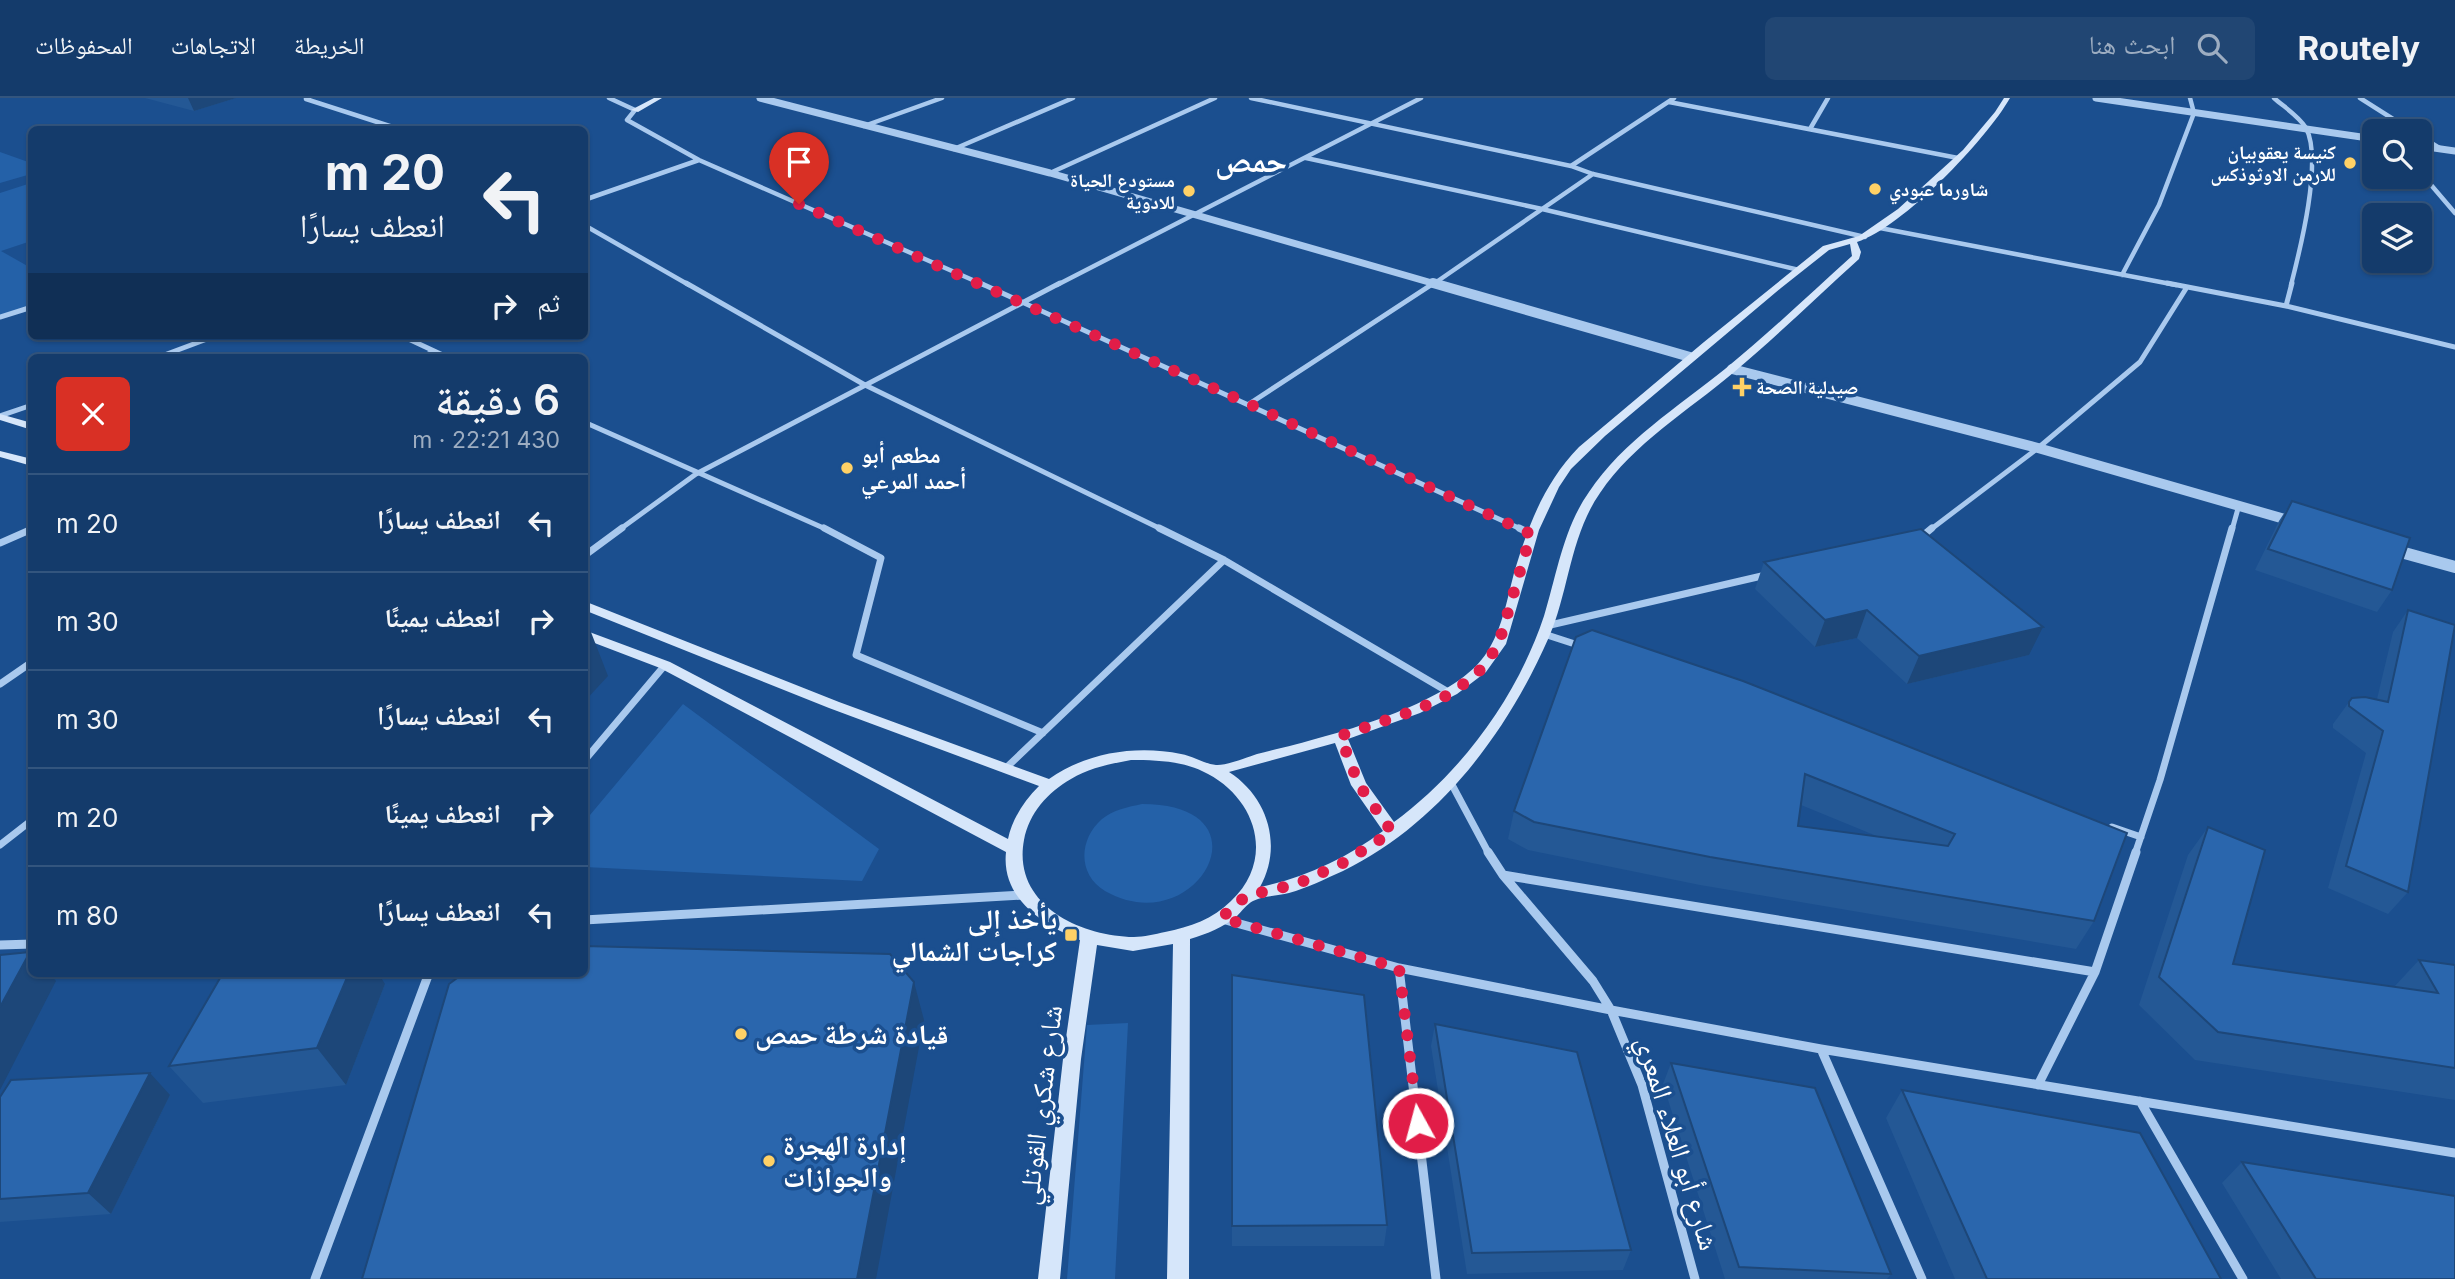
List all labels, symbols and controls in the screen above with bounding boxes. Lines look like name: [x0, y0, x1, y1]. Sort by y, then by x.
search box: [1765, 17, 2255, 80]
text: Routely: [2297, 28, 2420, 68]
text: ابحث هنا: [2089, 29, 2175, 60]
icon: search: [2193, 29, 2231, 67]
text: المحفوظات: [35, 31, 133, 60]
text: الاتجاهات: [171, 31, 256, 60]
text: الخريطة: [294, 31, 365, 60]
map controls: [2362, 119, 2432, 273]
button: search: [2362, 119, 2432, 189]
pin: [769, 132, 829, 204]
district label: حمص: [1215, 141, 1287, 180]
place label: كنيسة يعقوبيان للارمن الاوثوذكس: [2210, 141, 2337, 186]
text: 20 m: [325, 143, 445, 202]
icon: arrive: [780, 143, 818, 181]
icon: left: [469, 154, 560, 245]
marker: كنيسة يعقوبيان للارمن الاوثوذكس: [2342, 155, 2358, 171]
place label: مستودع الحياة للادوية: [1070, 169, 1175, 214]
place label: شاورما عبودي: [1889, 178, 1988, 205]
marker: شاورما عبودي: [1867, 181, 1883, 197]
marker: مستودع الحياة للادوية: [1181, 183, 1197, 199]
button: layers: [2362, 203, 2432, 273]
text: انعطف يسارًا: [300, 206, 445, 245]
icon: right: [485, 287, 523, 325]
text: ثم: [537, 287, 560, 318]
text: 6 دقيقة: [435, 374, 560, 425]
place label: صيدلية الصحة: [1756, 376, 1858, 399]
button: close: [56, 377, 130, 451]
marker: صيدلية الصحة: [1734, 379, 1750, 395]
text: 430 m · 22:21: [412, 426, 560, 454]
place label: مطعم أبو أحمد المرعي: [861, 440, 966, 500]
marker: مطعم أبو أحمد المرعي: [839, 460, 855, 476]
text: انعطف يسارًا: [377, 504, 501, 535]
icon: left: [522, 504, 560, 542]
text: 20 m: [56, 508, 118, 539]
text: انعطف يمينًا: [385, 602, 501, 633]
icon: right: [522, 602, 560, 640]
text: 30 m: [56, 606, 119, 637]
text: انعطف يسارًا: [377, 700, 501, 731]
icon: left: [522, 700, 560, 738]
text: 30 m: [56, 704, 119, 735]
text: انعطف يمينًا: [385, 798, 501, 829]
icon: right: [522, 798, 560, 836]
text: 20 m: [56, 802, 118, 833]
text: انعطف يسارًا: [377, 896, 501, 927]
icon: left: [522, 896, 560, 934]
text: 80 m: [56, 900, 119, 931]
place label: يأخذ إلى كراجات الشمالي: [892, 902, 1057, 974]
marker: يأخذ إلى كراجات الشمالي: [1063, 927, 1079, 943]
street label: شارع شكري القوتلي: [1011, 1003, 1075, 1208]
place label: قيادة شرطة حمص: [755, 1017, 949, 1051]
marker: قيادة شرطة حمص: [733, 1026, 749, 1042]
street label: شارع أبو العلاء المعري: [1623, 1032, 1727, 1256]
position arrow: [1381, 1086, 1455, 1160]
place label: إدارة الهجرة والجوازات: [783, 1128, 907, 1194]
marker: إدارة الهجرة والجوازات: [761, 1153, 777, 1169]

